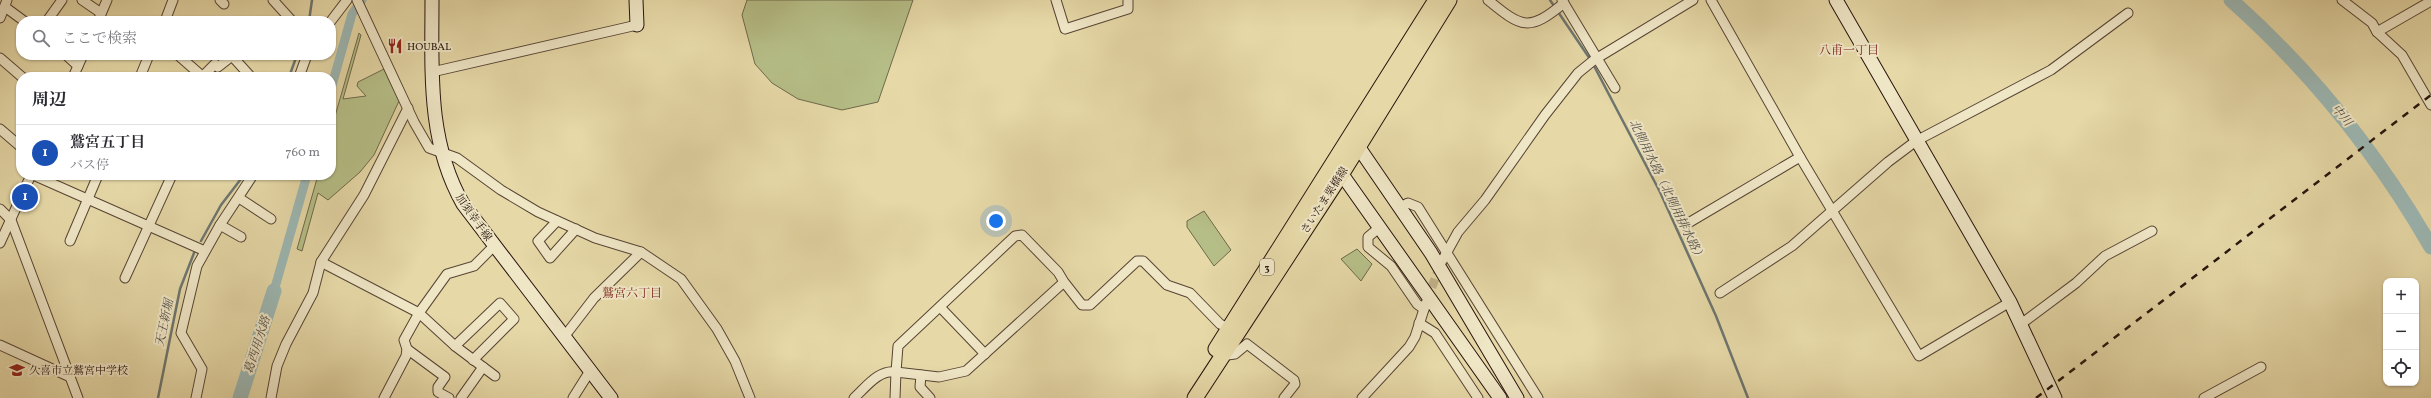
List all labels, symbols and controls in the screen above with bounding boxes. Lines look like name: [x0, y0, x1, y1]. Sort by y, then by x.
search box: [16, 16, 336, 60]
icon: search: [30, 27, 52, 49]
text: ここで検索: [62, 29, 137, 50]
restaurant icon: HOUBAL: [386, 37, 404, 55]
place label: HOUBAL: [407, 40, 451, 55]
district label: 八甫一丁目: [1819, 43, 1879, 59]
text: 周辺: [32, 89, 66, 112]
water label: 中川: [2327, 101, 2356, 132]
water label: 北側用水路（北側用排水路）: [1625, 117, 1707, 264]
text: 鷲宮五丁目: [70, 133, 145, 154]
text: 1: [42, 144, 48, 162]
text: 760 m: [285, 144, 320, 162]
text: バス停: [70, 157, 109, 175]
street label: さいたま栗橋線: [1298, 164, 1353, 237]
pin: 1: [12, 182, 38, 212]
street label: 加須幸手線: [451, 191, 495, 245]
your location: [986, 211, 1006, 231]
road number: 3: [1260, 259, 1274, 275]
map controls: [2383, 278, 2419, 386]
button: +: [2383, 278, 2419, 314]
district label: 鷲宮六丁目: [602, 286, 662, 302]
water label: 天王新堀: [152, 296, 178, 348]
water label: 葛西用水路: [241, 313, 275, 376]
button: −: [2383, 314, 2419, 350]
button: locate: [2383, 350, 2419, 386]
school or university icon: 久喜市立鷲宮中学校: [8, 361, 26, 379]
place label: 久喜市立鷲宮中学校: [29, 364, 128, 379]

